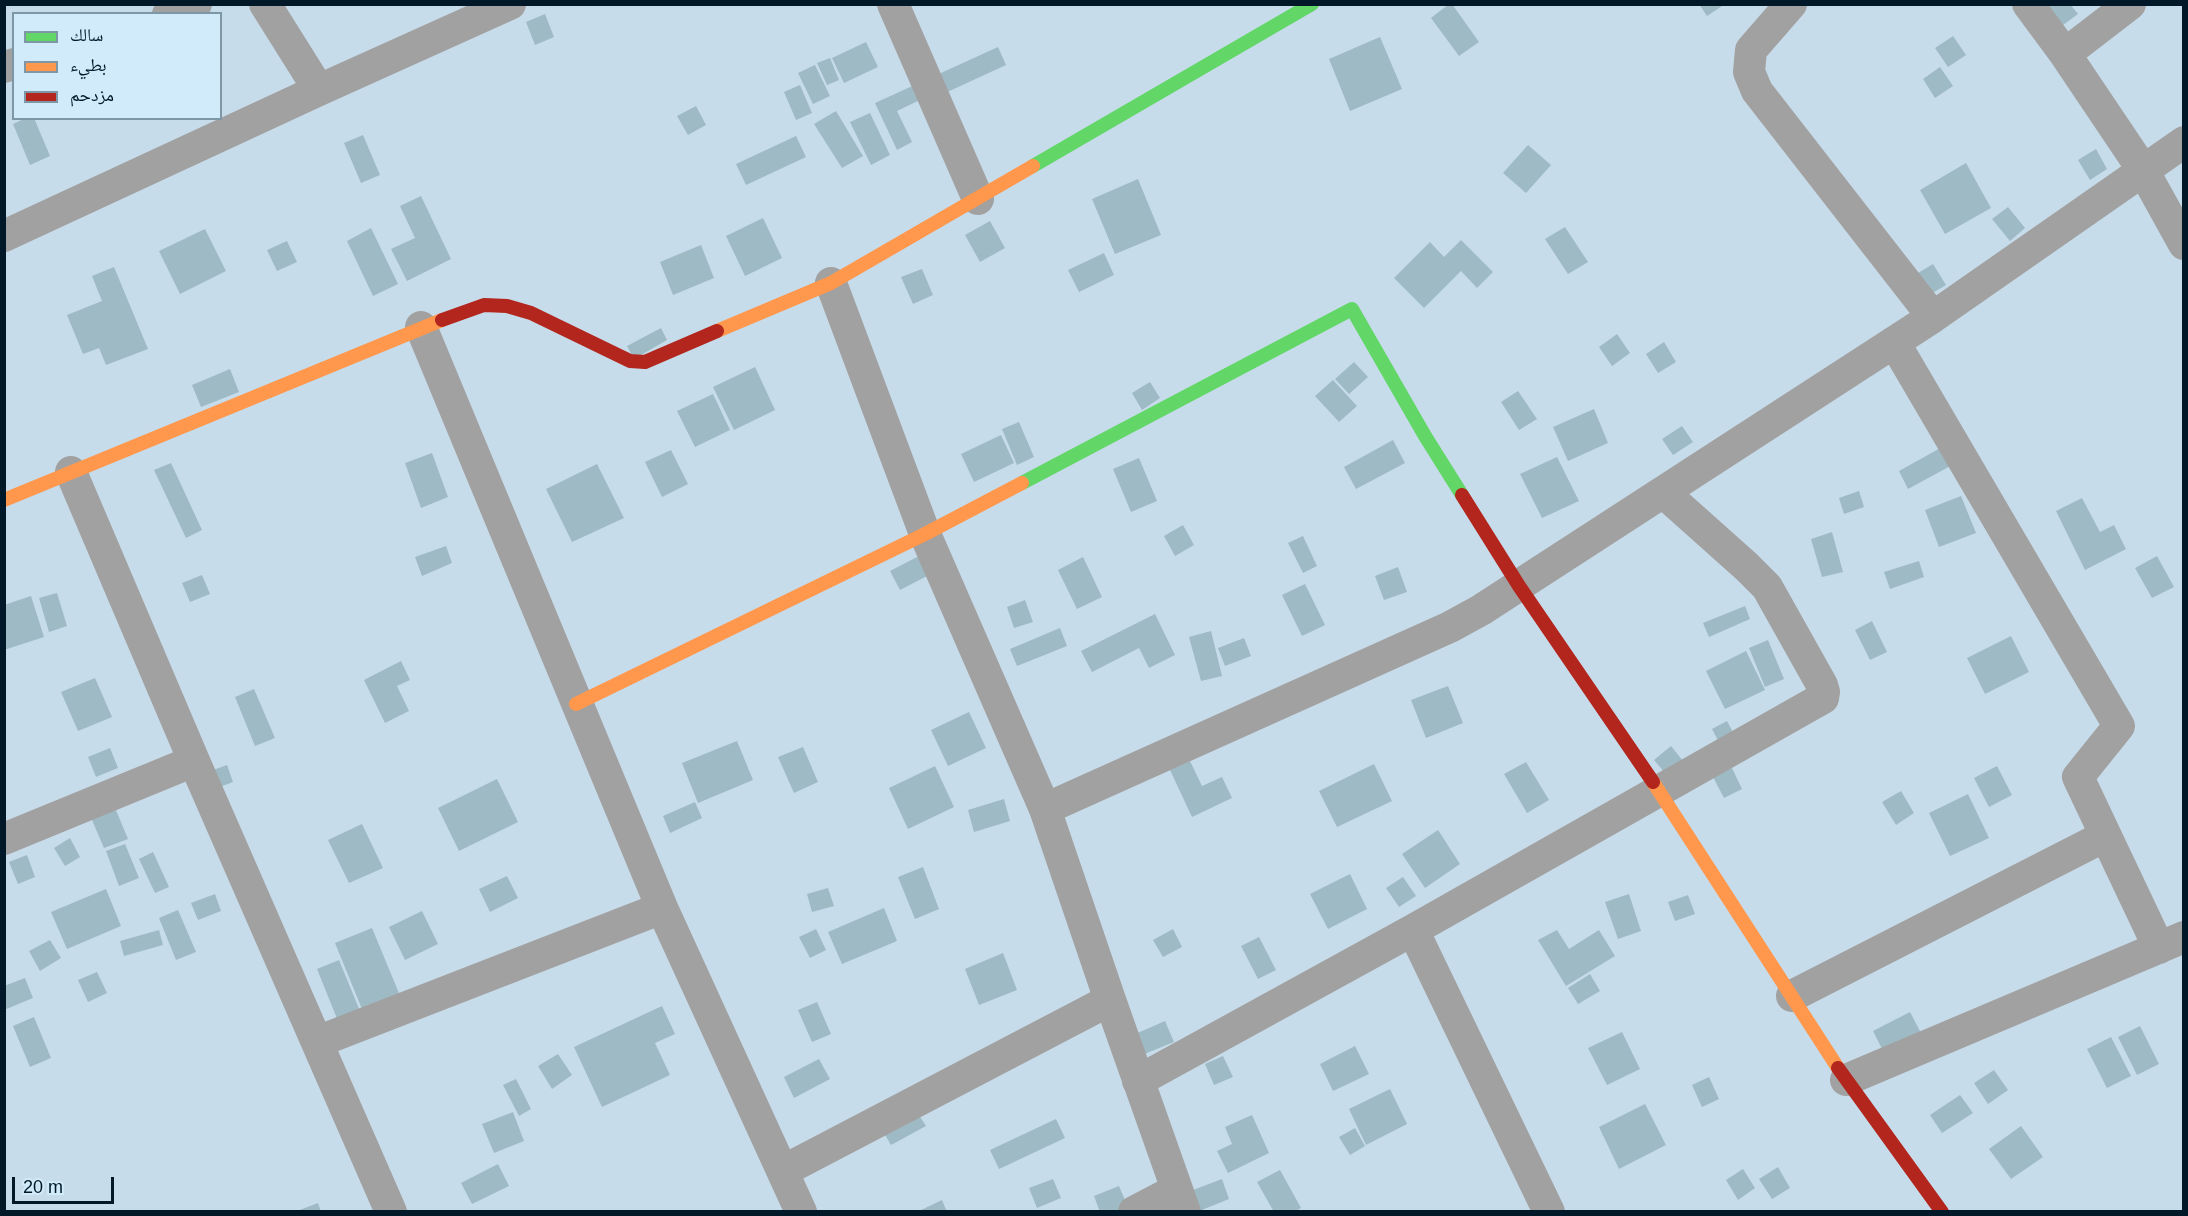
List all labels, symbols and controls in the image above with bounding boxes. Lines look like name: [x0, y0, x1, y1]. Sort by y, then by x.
legend: [12, 12, 222, 120]
text: سالك: [70, 25, 103, 45]
text: بطيء: [70, 55, 107, 75]
text: مزدحم: [70, 85, 114, 105]
scale bar: [15, 1165, 117, 1203]
text: 20 m: [23, 1177, 63, 1197]

